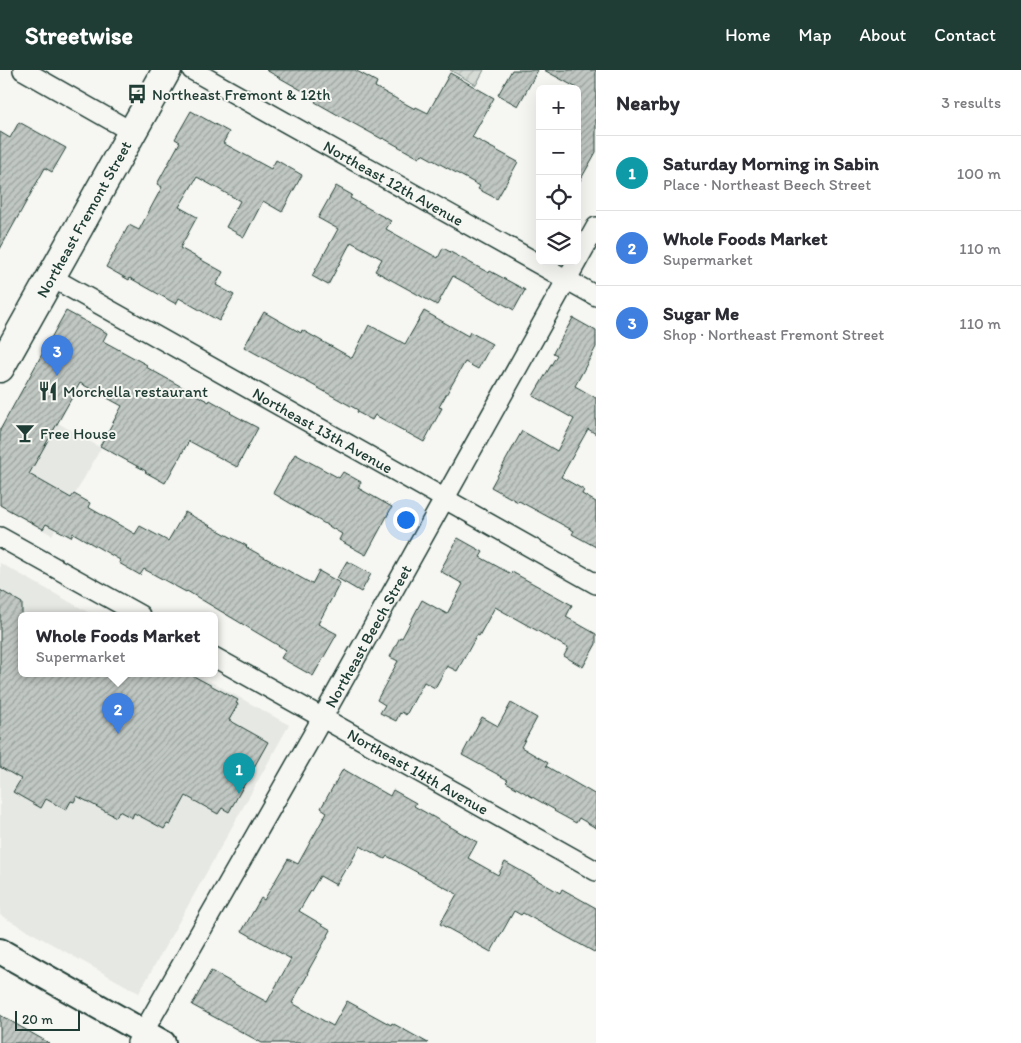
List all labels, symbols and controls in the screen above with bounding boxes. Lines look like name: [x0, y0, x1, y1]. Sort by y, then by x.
text: Streetwise: [25, 21, 133, 50]
text: Home: [725, 24, 771, 46]
text: Map: [799, 24, 832, 46]
text: About: [860, 24, 906, 46]
text: Contact: [934, 24, 996, 46]
bus stop icon: Northeast Fremont & 12th: [126, 83, 148, 105]
place label: Northeast Fremont & 12th: [152, 85, 330, 104]
map controls: [536, 85, 581, 265]
button: +: [536, 85, 581, 130]
text: Nearby: [616, 90, 680, 115]
text: 3 results: [941, 93, 1001, 112]
button: −: [536, 130, 581, 175]
street label: Northeast 12th Avenue: [320, 136, 467, 230]
street label: Northeast Fremont Street: [33, 137, 136, 301]
text: Saturday Morning in Sabin: [663, 152, 879, 175]
text: 1: [628, 164, 636, 183]
text: 100 m: [957, 164, 1001, 183]
button: locate: [536, 175, 581, 220]
text: Place · Northeast Beech Street: [663, 175, 871, 194]
button: layers: [536, 220, 581, 265]
text: Whole Foods Market: [663, 227, 828, 250]
text: 2: [628, 239, 636, 258]
text: 110 m: [959, 239, 1001, 258]
text: Supermarket: [663, 250, 753, 269]
text: Sugar Me: [663, 302, 739, 325]
text: 3: [628, 314, 636, 333]
text: 110 m: [959, 314, 1001, 333]
text: Shop · Northeast Fremont Street: [663, 325, 884, 344]
pin: 3: [41, 335, 73, 376]
restaurant icon: Morchella restaurant: [37, 380, 59, 402]
place label: Morchella restaurant: [63, 382, 208, 401]
street label: Northeast 13th Avenue: [249, 384, 396, 478]
bar icon: Free House: [14, 422, 36, 444]
place label: Free House: [40, 424, 116, 443]
your location: [393, 507, 419, 533]
street label: Northeast Beech Street: [321, 561, 416, 711]
popup: [18, 612, 218, 677]
text: Whole Foods Market: [36, 624, 200, 647]
text: Supermarket: [36, 647, 126, 666]
pin: 2: [102, 693, 134, 734]
street label: Northeast 14th Avenue: [344, 725, 492, 819]
pin: 1: [223, 753, 255, 794]
scale bar: [15, 1008, 80, 1031]
text: 20 m: [22, 1011, 53, 1028]

